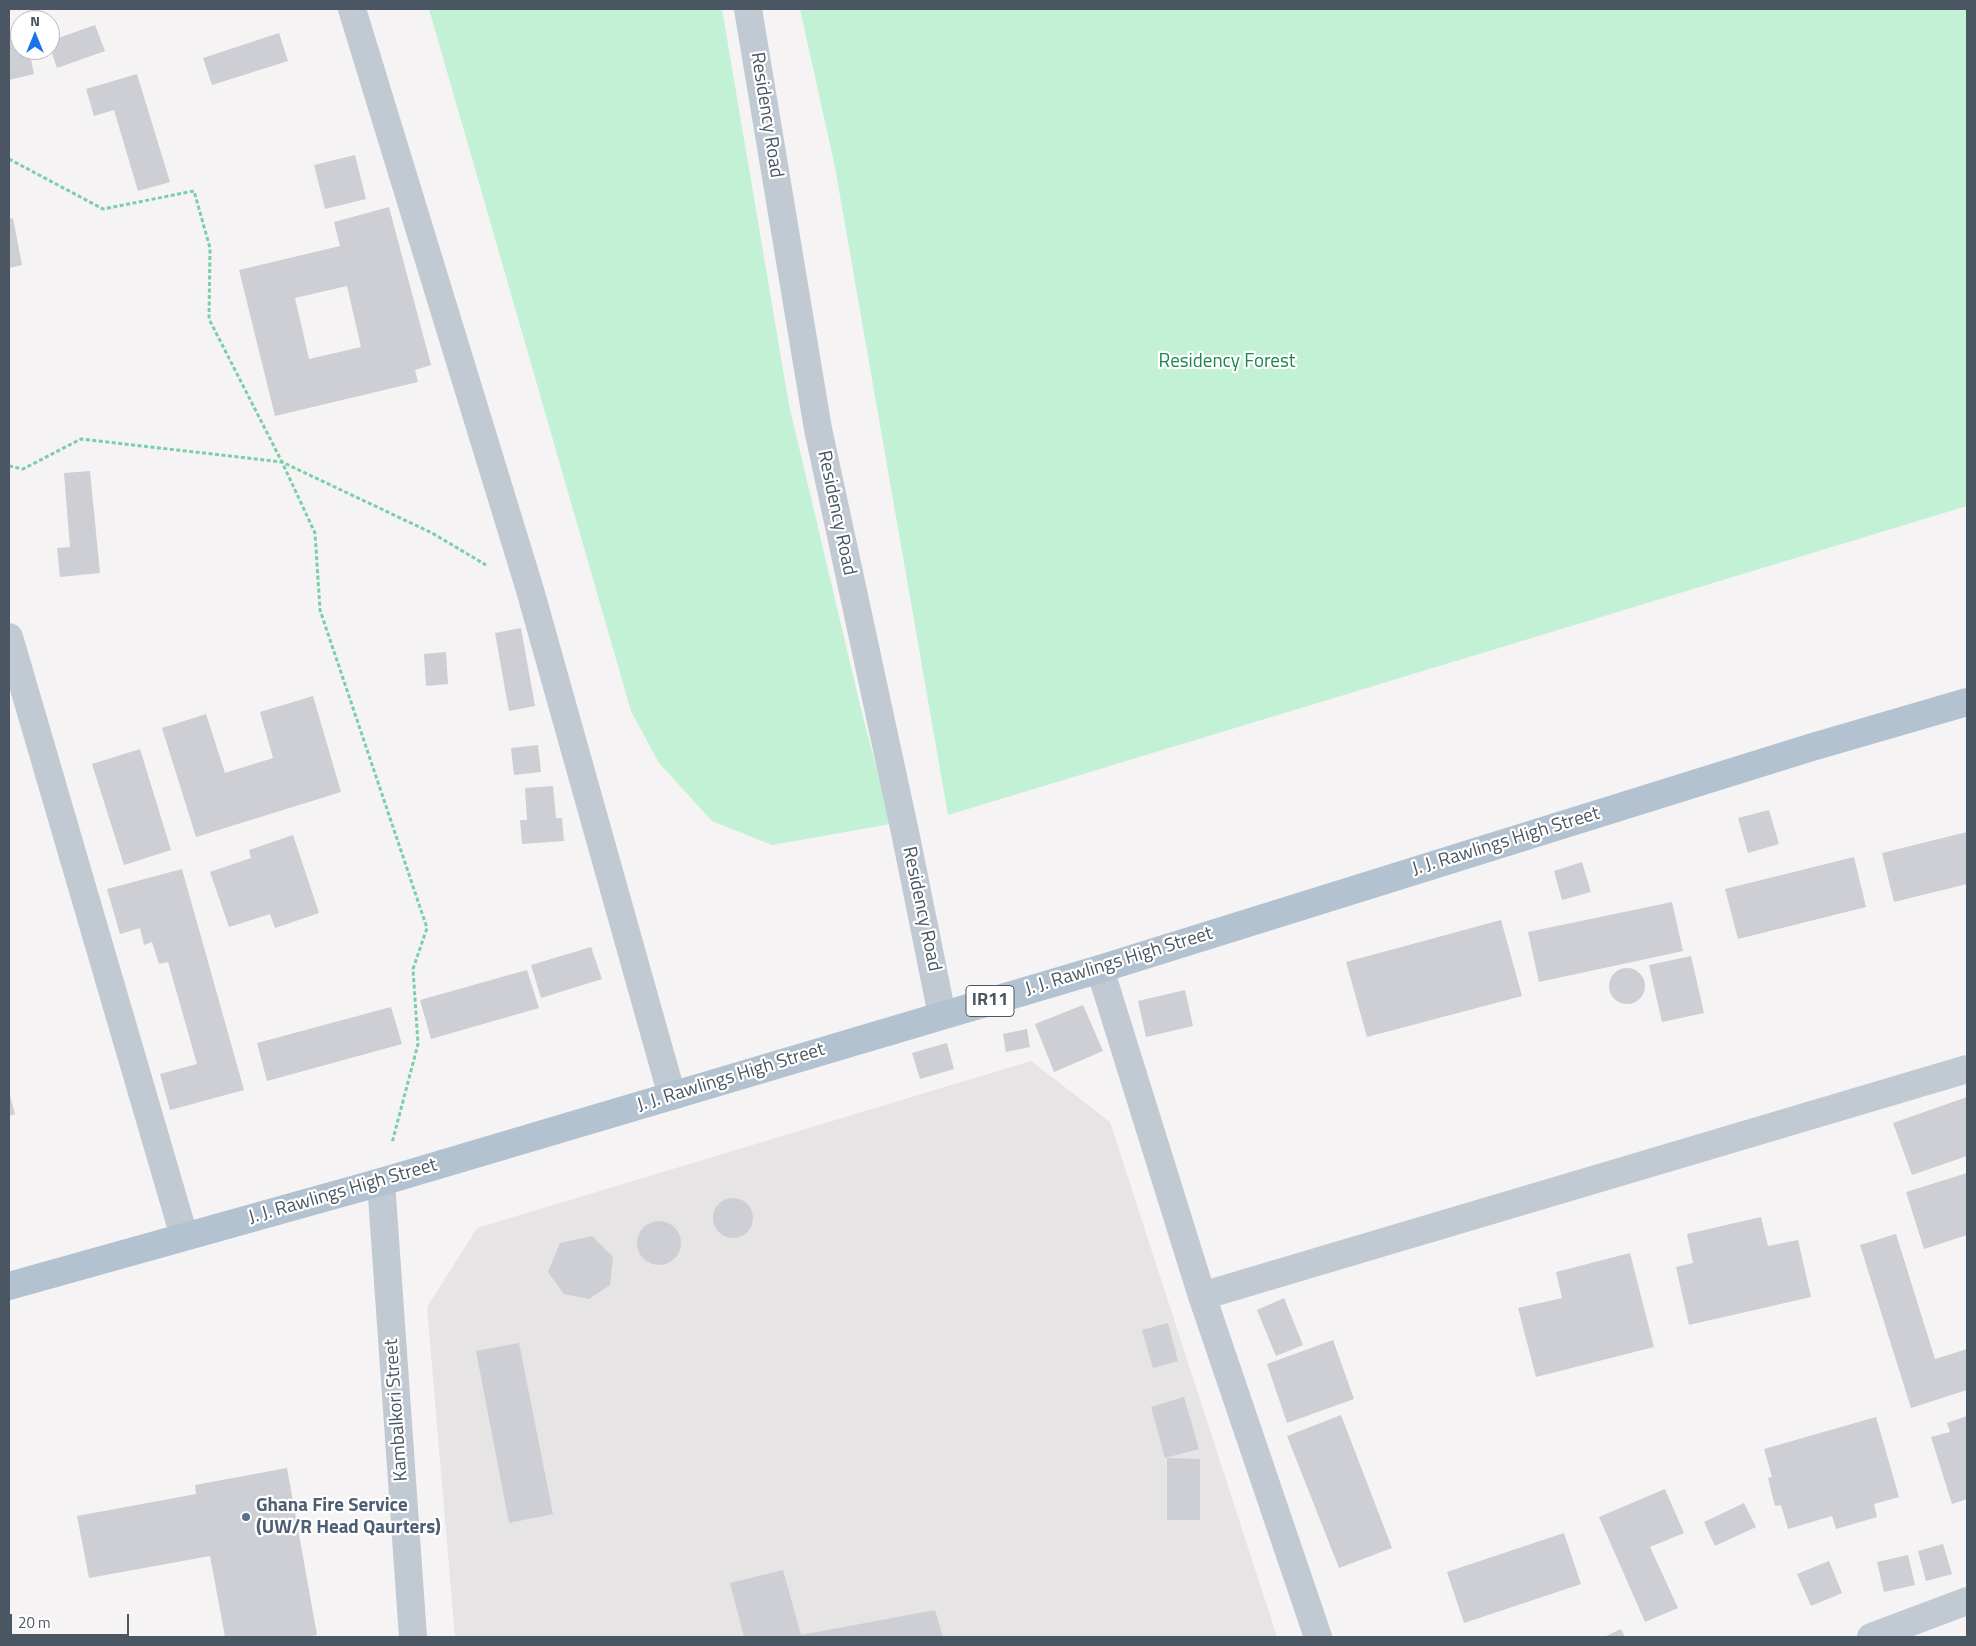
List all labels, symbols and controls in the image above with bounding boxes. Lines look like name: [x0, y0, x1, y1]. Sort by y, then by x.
north arrow: [10, 10, 60, 60]
text: N: [30, 10, 40, 31]
street label: Residency Road: [745, 51, 787, 179]
park label: Residency Forest: [1159, 351, 1295, 373]
street label: Residency Road: [812, 449, 860, 577]
street label: J. J. Rawlings High Street: [1409, 803, 1603, 881]
street label: Residency Road: [897, 845, 945, 973]
street label: J. J. Rawlings High Street: [1022, 923, 1216, 1001]
road number: IR11: [966, 986, 1014, 1016]
street label: J. J. Rawlings High Street: [634, 1039, 828, 1117]
street label: J. J. Rawlings High Street: [246, 1154, 440, 1230]
street label: Kambalkori Street: [381, 1338, 413, 1482]
place label: Ghana Fire Service (UW/R Head Qaurters): [256, 1495, 441, 1539]
marker: Ghana Fire Service (UW/R Head Qaurters): [240, 1511, 252, 1523]
scale bar: [12, 1604, 131, 1636]
text: 20 m: [18, 1611, 51, 1634]

